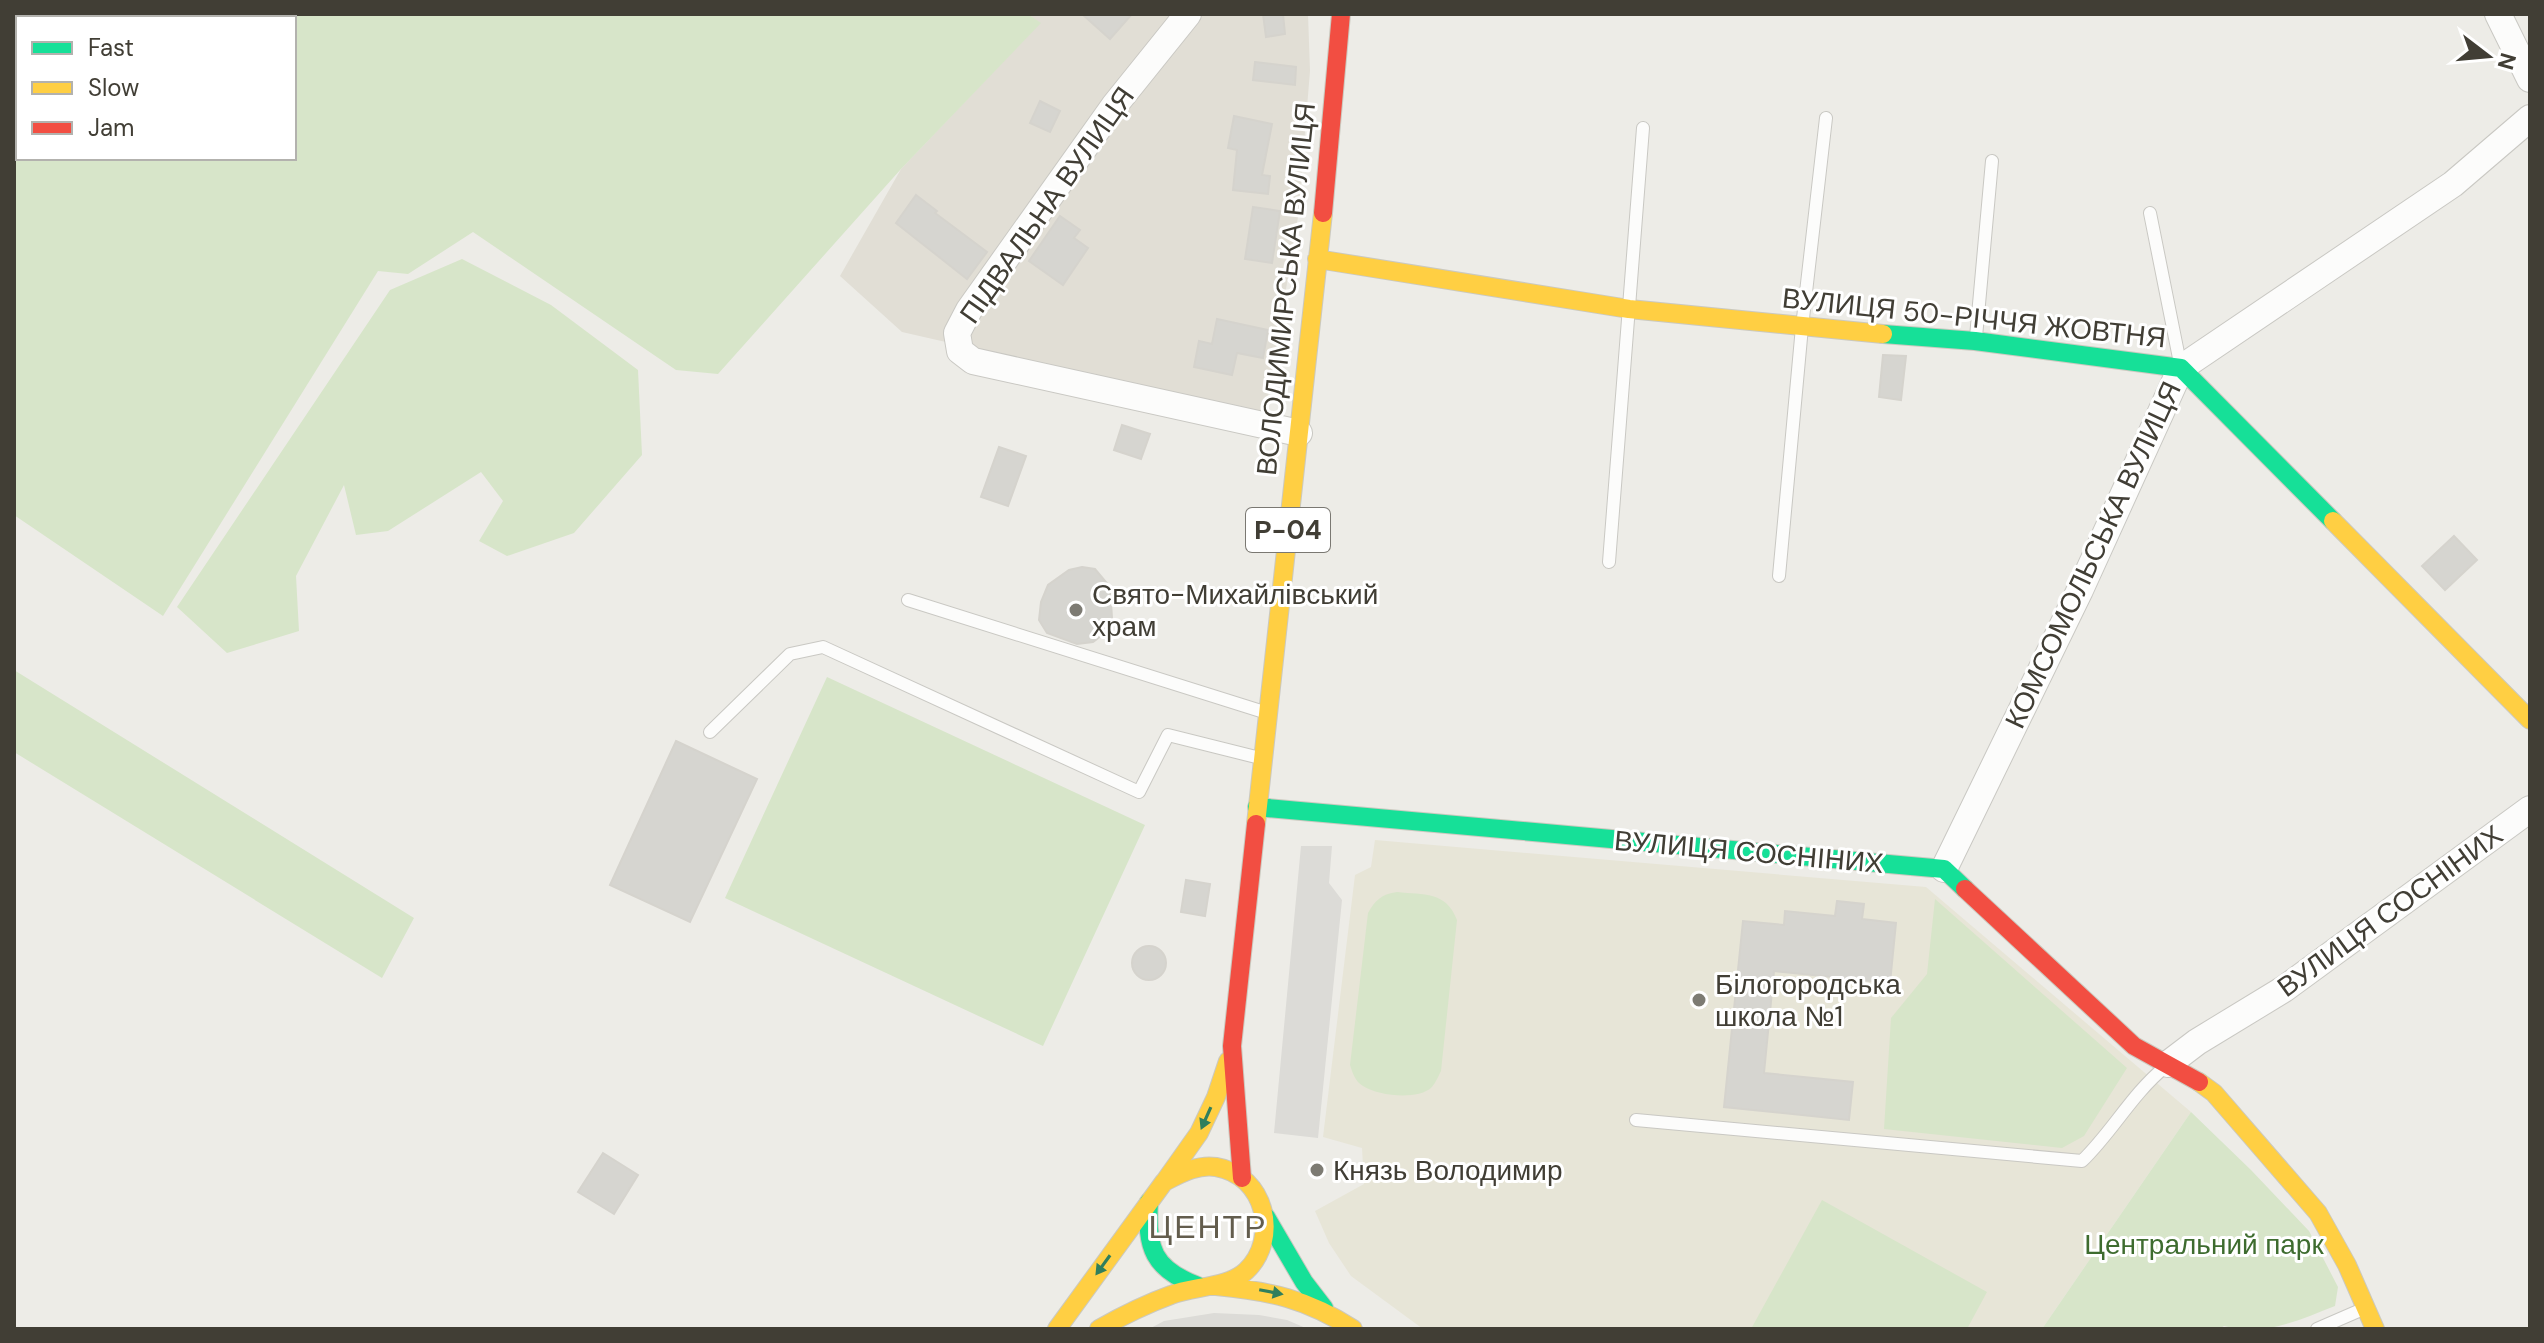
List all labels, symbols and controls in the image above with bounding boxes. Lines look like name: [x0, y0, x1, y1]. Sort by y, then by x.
legend: [16, 16, 296, 160]
north arrow: [2448, 16, 2528, 96]
text: Fast: [88, 32, 134, 63]
text: N: [2491, 50, 2523, 73]
text: Slow: [88, 72, 139, 103]
street label: ПІДВАЛЬНА ВУЛИЦЯ: [951, 79, 1143, 331]
street label: ВОЛОДИМИРСЬКА ВУЛИЦЯ: [1248, 101, 1324, 477]
text: Jam: [88, 112, 134, 143]
street label: ВУЛИЦЯ 50-РІЧЧЯ ЖОВТНЯ: [1780, 279, 2168, 357]
street label: КОМСОМОЛЬСЬКА ВУЛИЦЯ: [1996, 376, 2190, 734]
road number: Р-04: [1246, 508, 1330, 552]
place label: Свято-Михайлівський храм: [1092, 576, 1378, 645]
marker: Свято-Михайлівський храм: [1067, 601, 1085, 619]
street label: ВУЛИЦЯ СОСНІНИХ: [2270, 816, 2510, 1005]
street label: ВУЛИЦЯ СОСНІНИХ: [1613, 822, 1885, 882]
place label: Білогородська школа №1: [1715, 966, 1901, 1035]
marker: Білогородська школа №1: [1690, 991, 1708, 1009]
one-way arrow: [1200, 1106, 1213, 1130]
place label: Князь Володимир: [1333, 1152, 1563, 1189]
marker: Князь Володимир: [1308, 1161, 1326, 1179]
district label: ЦЕНТР: [1148, 1206, 1268, 1248]
park label: Центральний парк: [2084, 1226, 2324, 1263]
one-way arrow: [1096, 1255, 1112, 1276]
one-way arrow: [1259, 1286, 1284, 1299]

